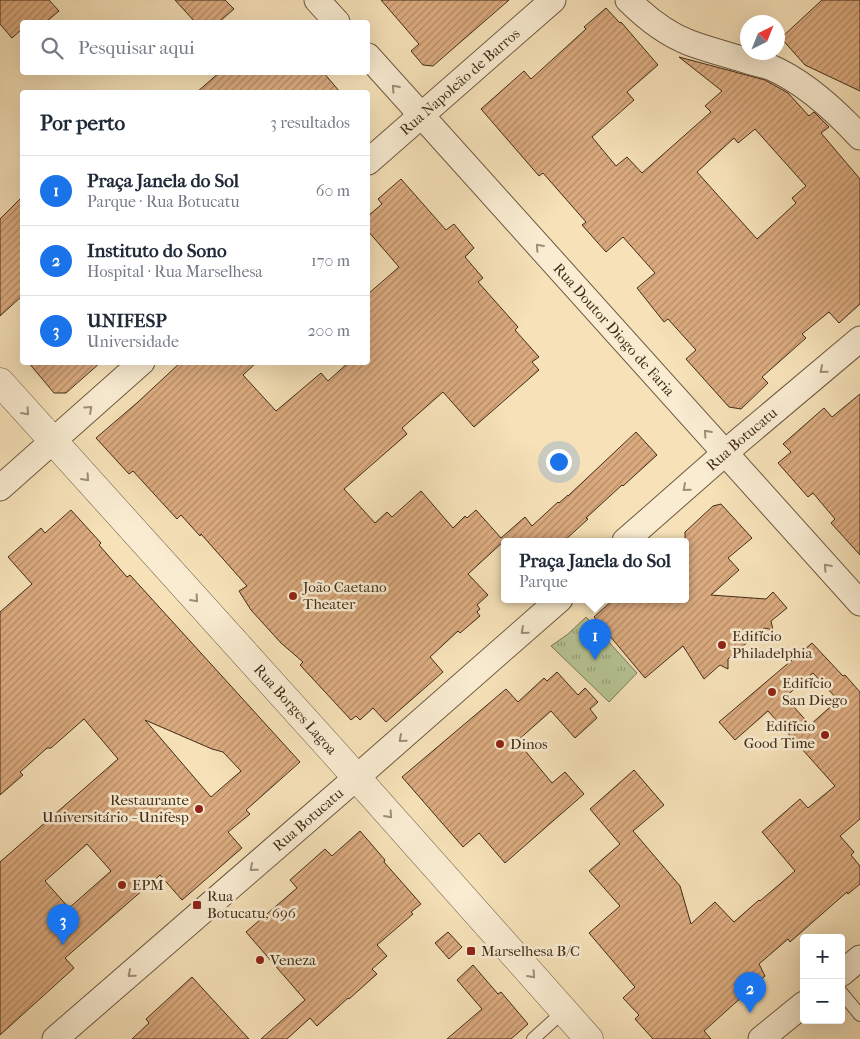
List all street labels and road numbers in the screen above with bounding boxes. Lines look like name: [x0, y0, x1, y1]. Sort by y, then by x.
street label: Rua Napoleão de Barros: [396, 24, 524, 139]
street label: Rua Doutor Diogo de Faria: [550, 259, 679, 401]
street label: Rua Botucatu: [703, 403, 781, 474]
street label: Rua Borges Lagoa: [250, 660, 342, 759]
street label: Rua Botucatu: [269, 784, 348, 855]

